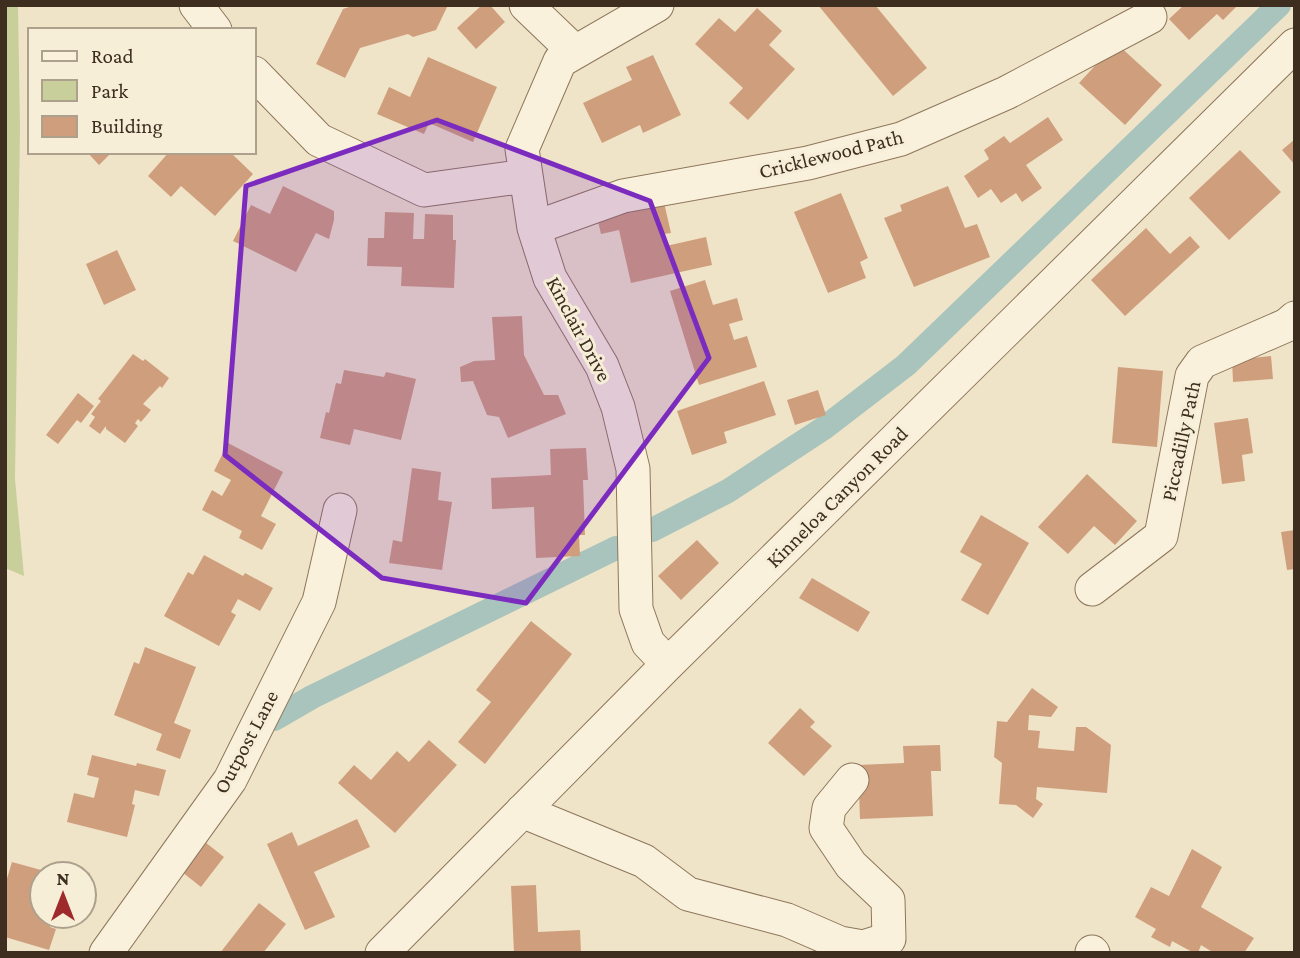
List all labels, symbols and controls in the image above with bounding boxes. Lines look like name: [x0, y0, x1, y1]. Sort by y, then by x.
legend: [28, 28, 256, 154]
text: Road: [91, 44, 134, 68]
text: Park: [91, 79, 128, 103]
text: Building: [91, 114, 163, 138]
street label: Cricklewood Path: [756, 124, 906, 184]
street label: Kinclair Drive: [541, 272, 617, 386]
street label: Piccadilly Path: [1157, 379, 1205, 503]
street label: Kinneloa Canyon Road: [761, 421, 913, 573]
street label: Outpost Lane: [209, 686, 283, 798]
north arrow: [28, 860, 98, 930]
text: N: [57, 868, 70, 889]

